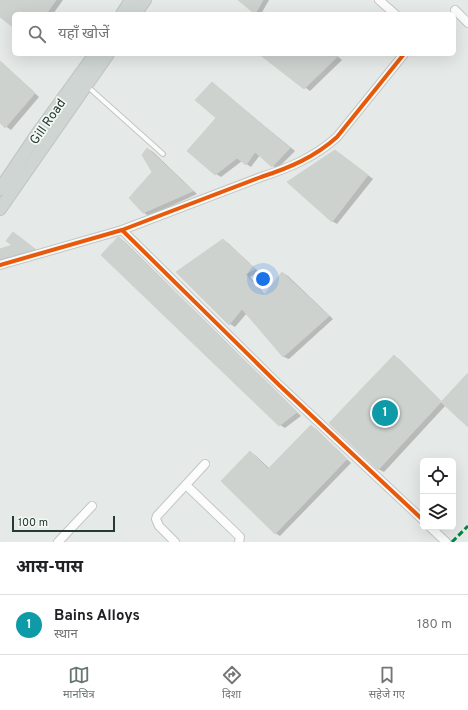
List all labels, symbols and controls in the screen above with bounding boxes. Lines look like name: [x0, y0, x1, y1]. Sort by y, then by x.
search box: [12, 12, 456, 56]
icon: search: [26, 23, 48, 45]
text: यहाँ खोजें: [58, 25, 109, 44]
street label: Gill Road: [27, 96, 70, 148]
your location: [253, 269, 273, 289]
pin: 1: [372, 398, 398, 428]
map controls: [420, 458, 456, 530]
button: locate: [420, 458, 456, 494]
button: layers: [420, 494, 456, 530]
scale bar: [12, 514, 115, 533]
text: 100 m: [18, 516, 48, 530]
text: आस-पास: [16, 557, 83, 579]
text: Bains Alloys: [54, 607, 140, 626]
text: 1: [26, 617, 32, 633]
text: 180 m: [417, 617, 452, 633]
text: स्थान: [54, 627, 78, 643]
tab: मानचित्र: [63, 664, 94, 702]
tab: दिशा: [221, 664, 243, 702]
tab: सहेजे गए: [369, 664, 405, 702]

